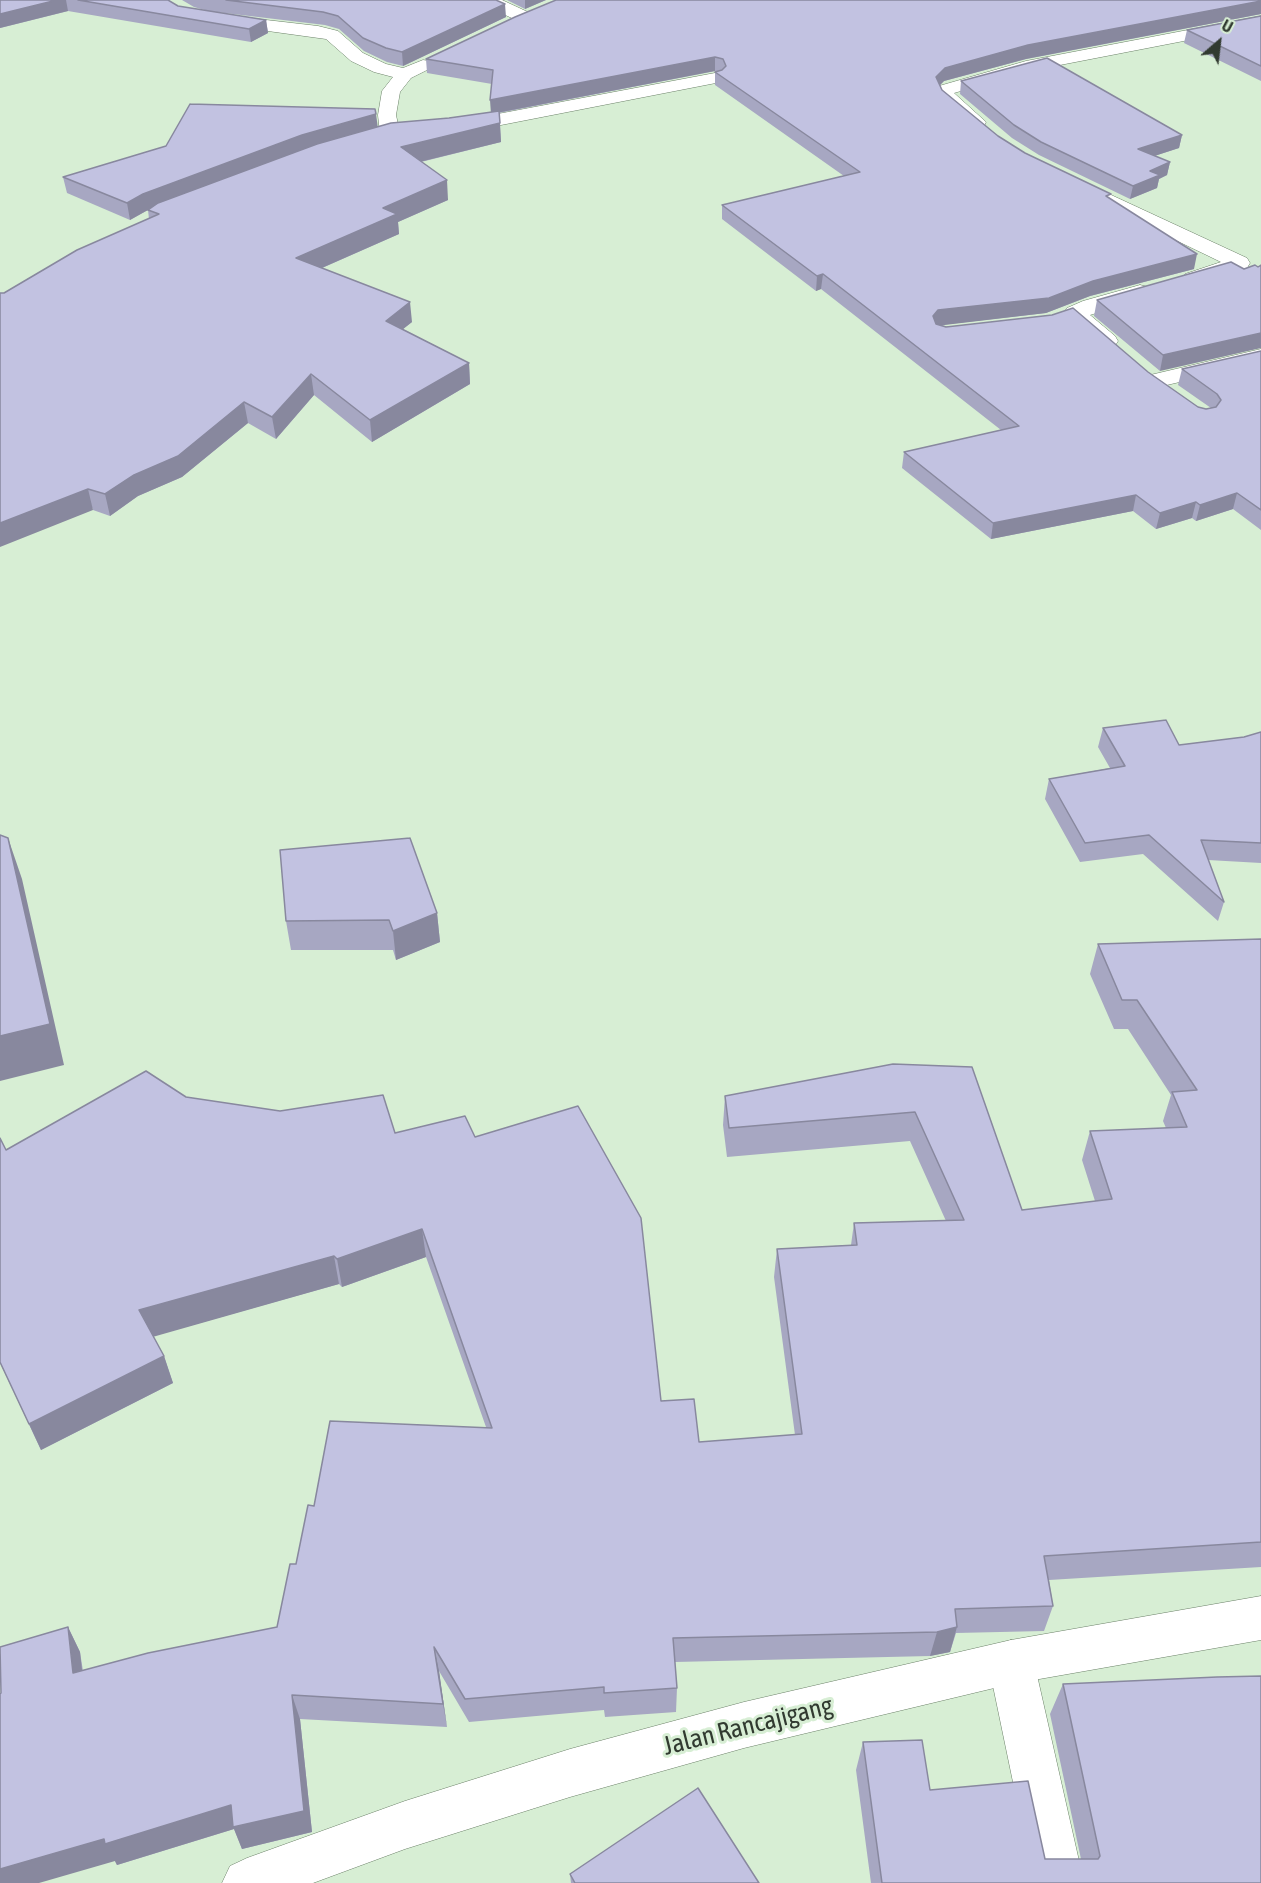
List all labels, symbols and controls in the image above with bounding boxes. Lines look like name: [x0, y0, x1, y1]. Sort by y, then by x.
north arrow: [1189, 12, 1249, 72]
text: U: [1219, 16, 1236, 36]
street label: Jalan Rancajigang: [660, 1690, 836, 1762]

